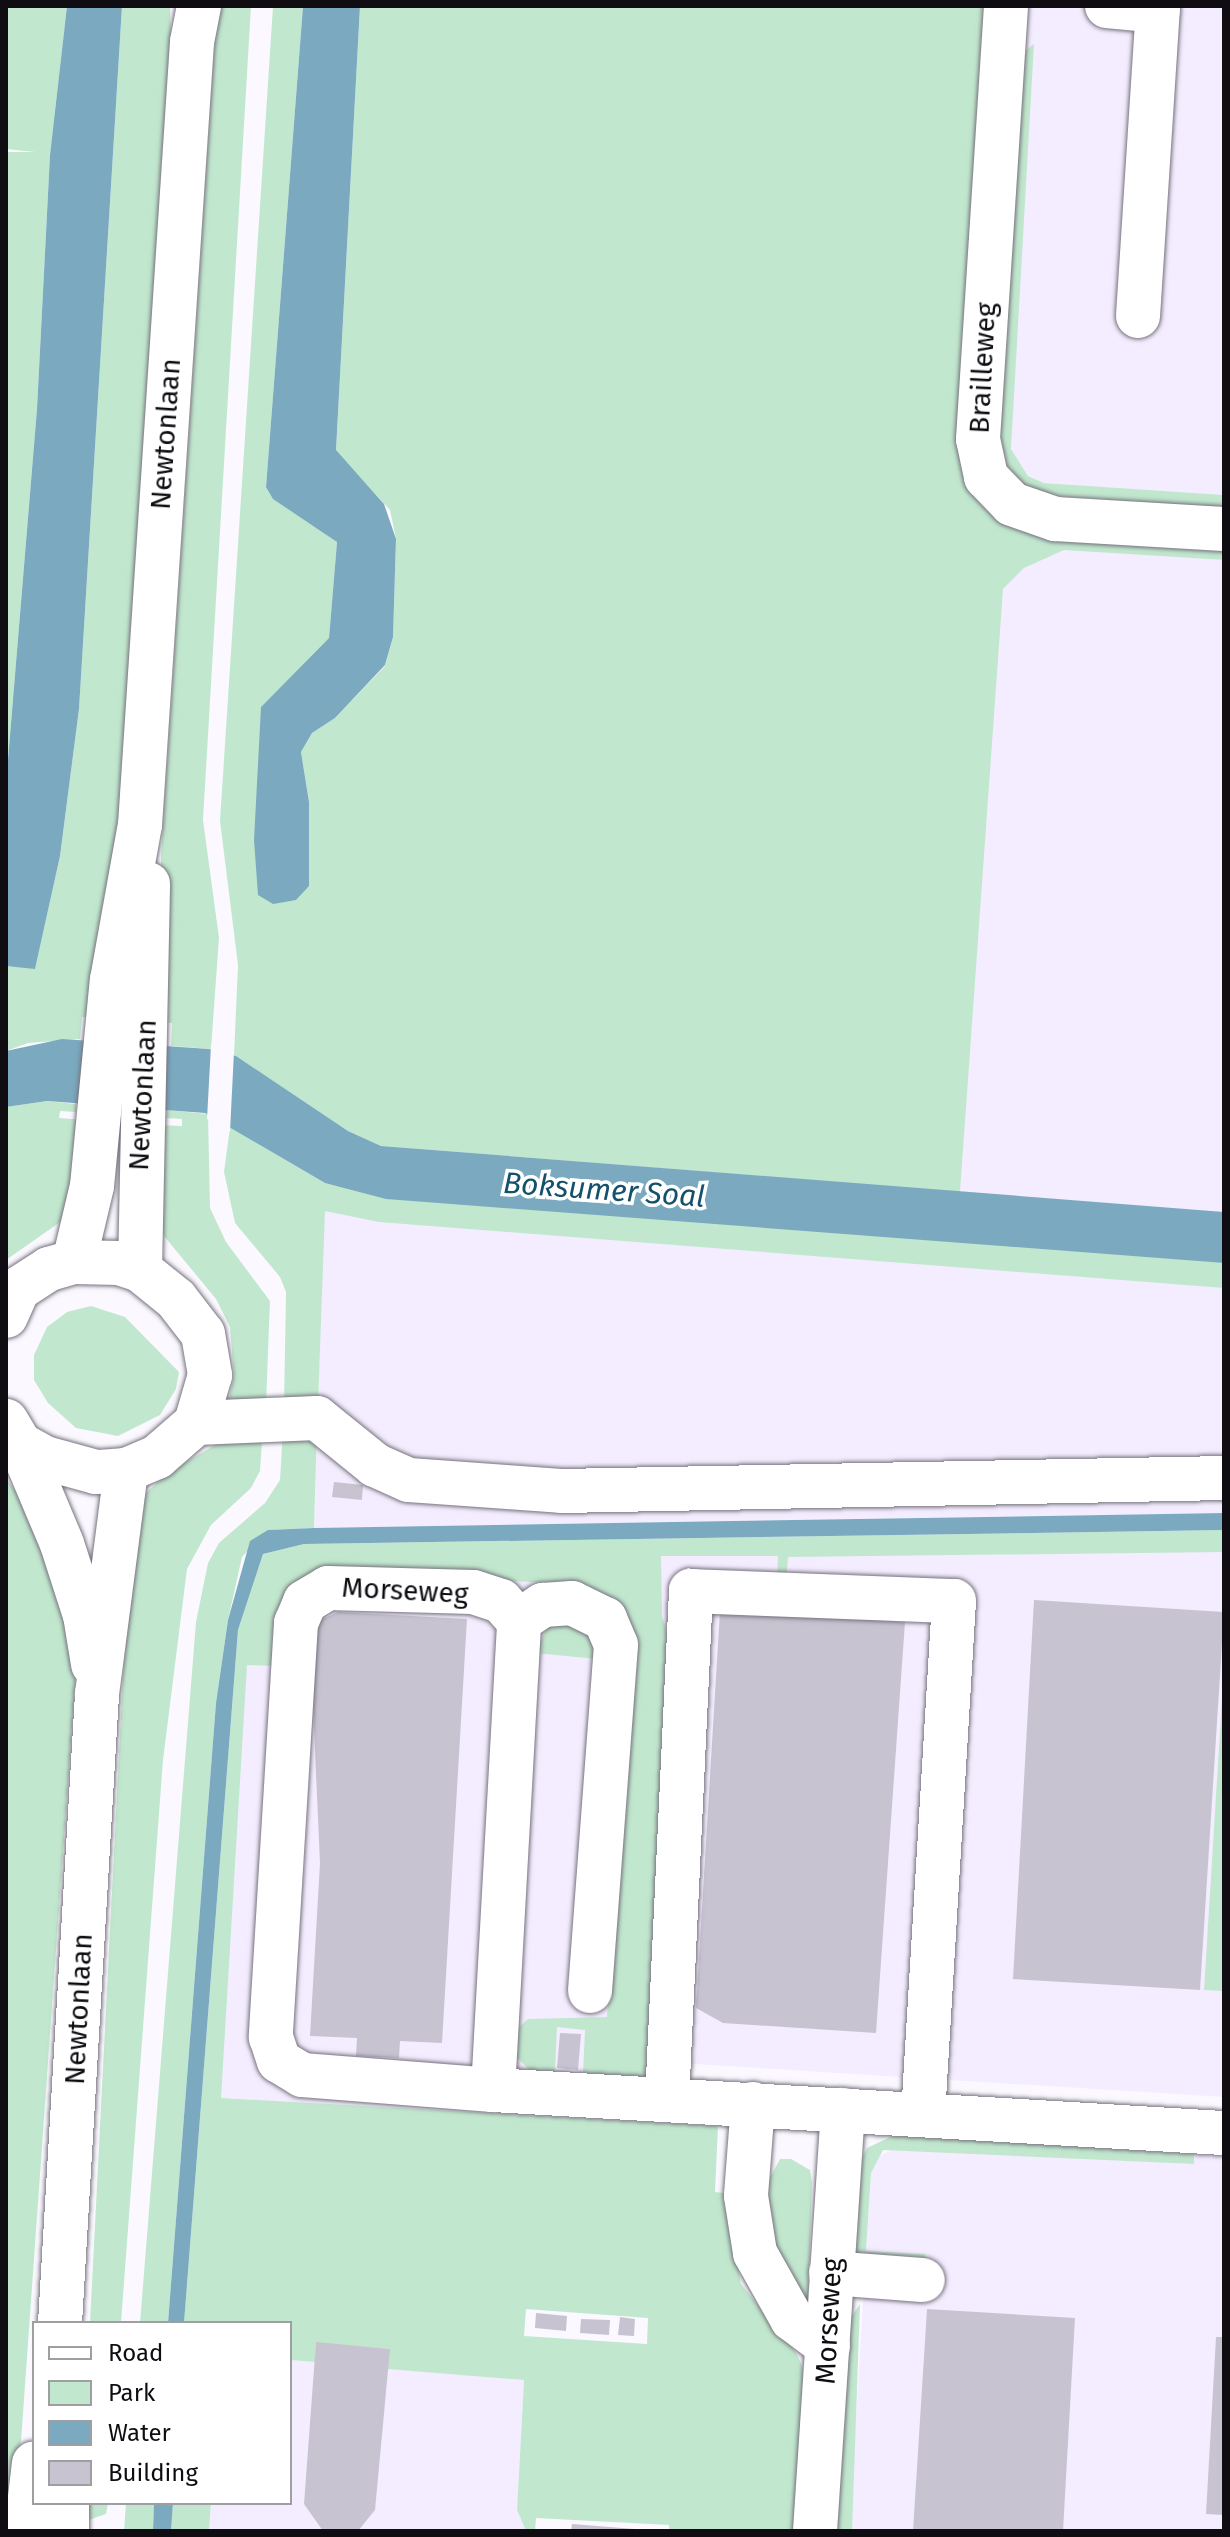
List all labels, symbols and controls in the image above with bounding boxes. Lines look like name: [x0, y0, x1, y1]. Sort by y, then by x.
street label: Brailleweg: [963, 302, 1003, 434]
street label: Newtonlaan: [144, 357, 188, 511]
street label: Newtonlaan: [122, 1018, 164, 1172]
water label: Boksumer Soal: [502, 1165, 706, 1215]
street label: Morseweg: [341, 1571, 469, 1611]
street label: Newtonlaan: [58, 1932, 100, 2086]
street label: Morseweg: [809, 2257, 849, 2385]
legend: [32, 2321, 292, 2505]
text: Road: [108, 2339, 163, 2367]
text: Park: [108, 2379, 155, 2407]
text: Water: [108, 2419, 171, 2447]
text: Building: [108, 2459, 198, 2487]

